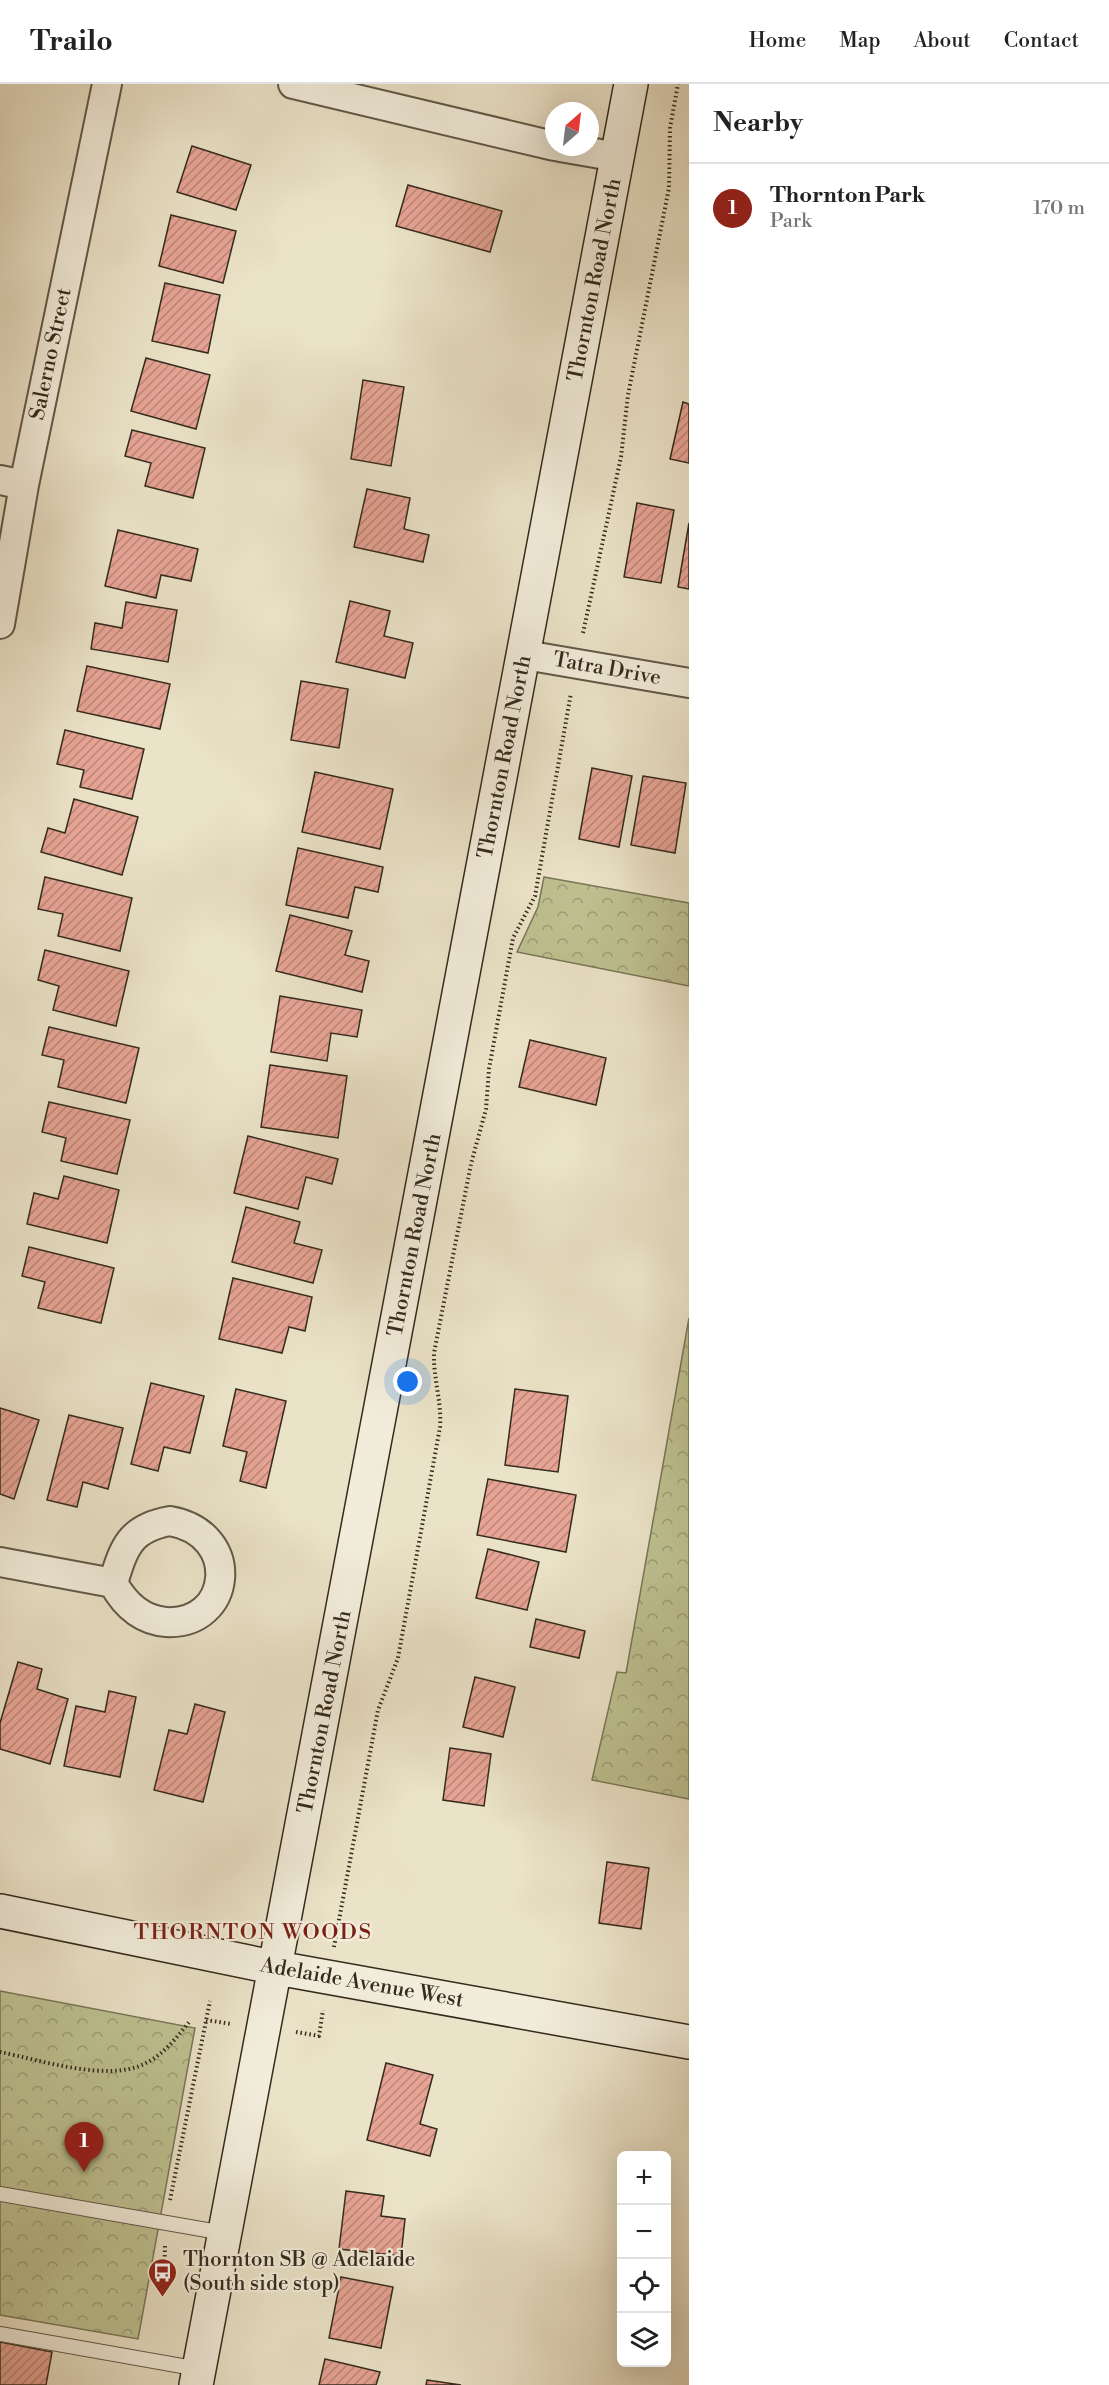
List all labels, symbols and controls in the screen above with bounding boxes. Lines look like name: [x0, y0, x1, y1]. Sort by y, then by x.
text: Trailo: [30, 24, 113, 59]
text: Home: [749, 28, 806, 54]
text: Map: [839, 28, 881, 54]
text: About: [914, 28, 971, 54]
text: Contact: [1004, 28, 1079, 54]
north arrow: [545, 102, 599, 156]
text: Nearby: [713, 107, 803, 139]
street label: Thornton Road North: [563, 176, 628, 384]
text: Thornton Park: [770, 182, 925, 209]
text: 1: [728, 196, 737, 221]
text: 170 m: [1033, 196, 1085, 221]
text: Park: [770, 209, 812, 234]
street label: Salerno Street: [24, 285, 78, 423]
street label: Tatra Drive: [551, 647, 663, 691]
street label: Thornton Road North: [473, 653, 538, 861]
street label: Thornton Road North: [383, 1131, 448, 1339]
your location: [393, 1367, 422, 1396]
street label: Thornton Road North: [293, 1608, 358, 1816]
district label: THORNTON WOODS: [133, 1919, 373, 1946]
street label: Adelaide Avenue West: [257, 1952, 466, 2014]
pin: 1: [64, 2122, 104, 2172]
map controls: [617, 2151, 671, 2367]
button: +: [617, 2151, 671, 2205]
button: −: [617, 2205, 671, 2259]
place label: Thornton SB @ Adelaide (South side stop): [183, 2247, 415, 2297]
bus stop icon: Thornton SB @ Adelaide (South side stop): [146, 2256, 178, 2298]
button: locate: [617, 2259, 671, 2313]
button: layers: [617, 2313, 671, 2367]

